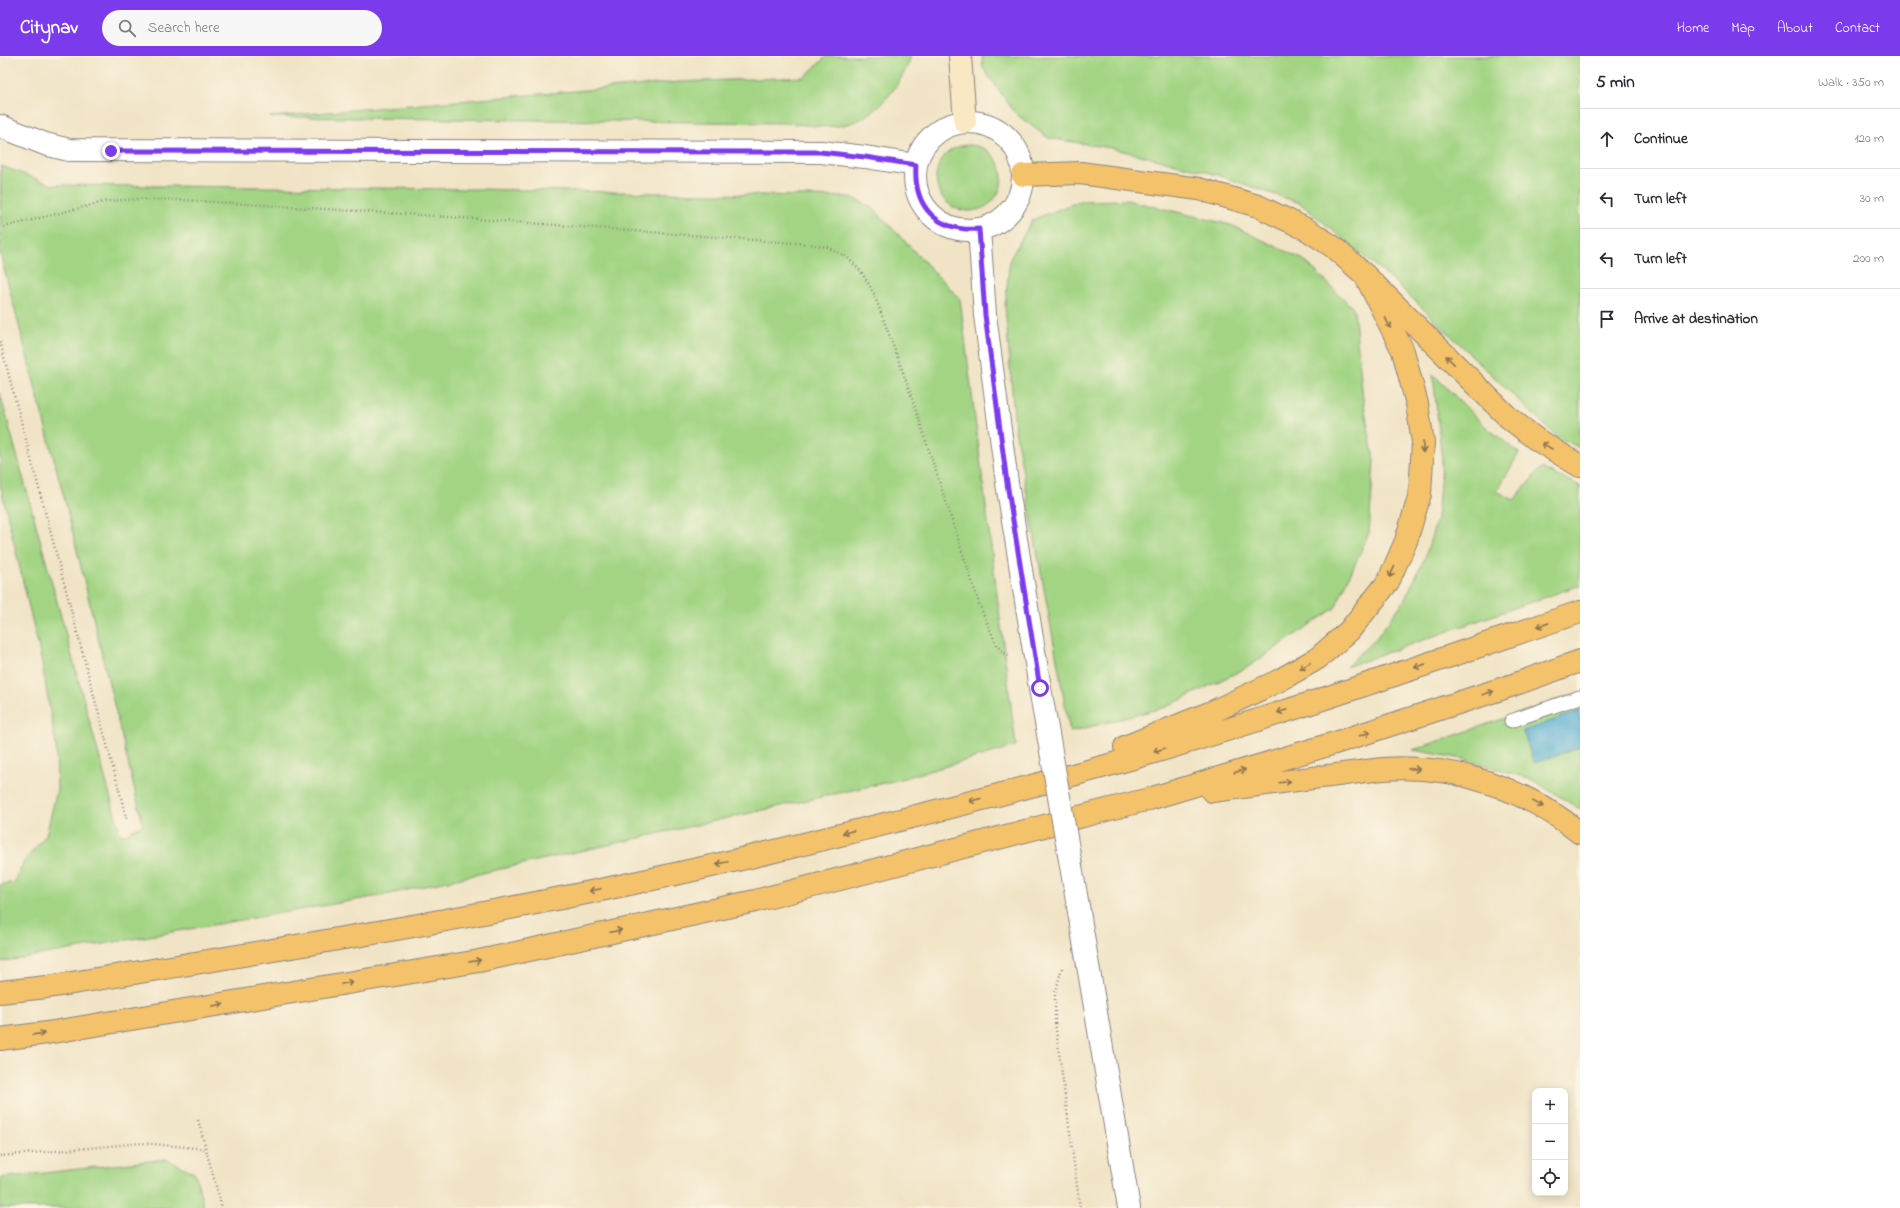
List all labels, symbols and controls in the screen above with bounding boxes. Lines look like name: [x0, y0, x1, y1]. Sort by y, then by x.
search box: [102, 10, 382, 46]
text: Citynav: [20, 15, 78, 42]
icon: search: [116, 17, 138, 39]
text: Search here: [148, 17, 220, 39]
text: Home: [1677, 18, 1709, 39]
text: Map: [1731, 18, 1755, 39]
text: About: [1777, 18, 1813, 39]
text: Contact: [1835, 18, 1880, 39]
text: 5 min: [1596, 70, 1635, 95]
text: Walk · 350 m: [1818, 73, 1884, 92]
icon: ahead: [1596, 128, 1618, 150]
text: Continue: [1634, 128, 1688, 150]
text: 120 m: [1854, 129, 1884, 148]
route end: [102, 142, 120, 160]
icon: left: [1596, 188, 1618, 210]
text: Turn left: [1634, 188, 1687, 210]
text: 30 m: [1860, 189, 1884, 208]
icon: left: [1596, 248, 1618, 270]
text: Turn left: [1634, 248, 1687, 270]
text: 200 m: [1853, 249, 1884, 268]
icon: arrive: [1596, 308, 1618, 330]
text: Arrive at destination: [1634, 308, 1758, 330]
one-way arrow: [1385, 316, 1392, 328]
one-way arrow: [1445, 355, 1455, 365]
one-way arrow: [1419, 440, 1426, 453]
one-way arrow: [1542, 442, 1553, 450]
one-way arrow: [1388, 565, 1395, 577]
one-way arrow: [1537, 621, 1549, 629]
one-way arrow: [1299, 662, 1311, 670]
one-way arrow: [1414, 663, 1426, 671]
route start: [1031, 679, 1049, 697]
one-way arrow: [1481, 689, 1494, 696]
one-way arrow: [1278, 708, 1290, 716]
one-way arrow: [1358, 729, 1370, 737]
one-way arrow: [1153, 747, 1166, 754]
one-way arrow: [1407, 765, 1420, 773]
one-way arrow: [1234, 767, 1247, 774]
one-way arrow: [1278, 778, 1291, 785]
one-way arrow: [968, 797, 981, 805]
one-way arrow: [1532, 801, 1544, 809]
one-way arrow: [842, 829, 855, 836]
one-way arrow: [716, 859, 729, 867]
one-way arrow: [589, 887, 602, 895]
one-way arrow: [609, 927, 622, 935]
one-way arrow: [468, 957, 481, 965]
one-way arrow: [340, 979, 353, 987]
one-way arrow: [212, 1001, 225, 1009]
one-way arrow: [32, 1030, 45, 1038]
map controls: [1532, 1088, 1568, 1196]
button: +: [1532, 1088, 1568, 1124]
button: −: [1532, 1124, 1568, 1160]
button: locate: [1532, 1160, 1568, 1196]

